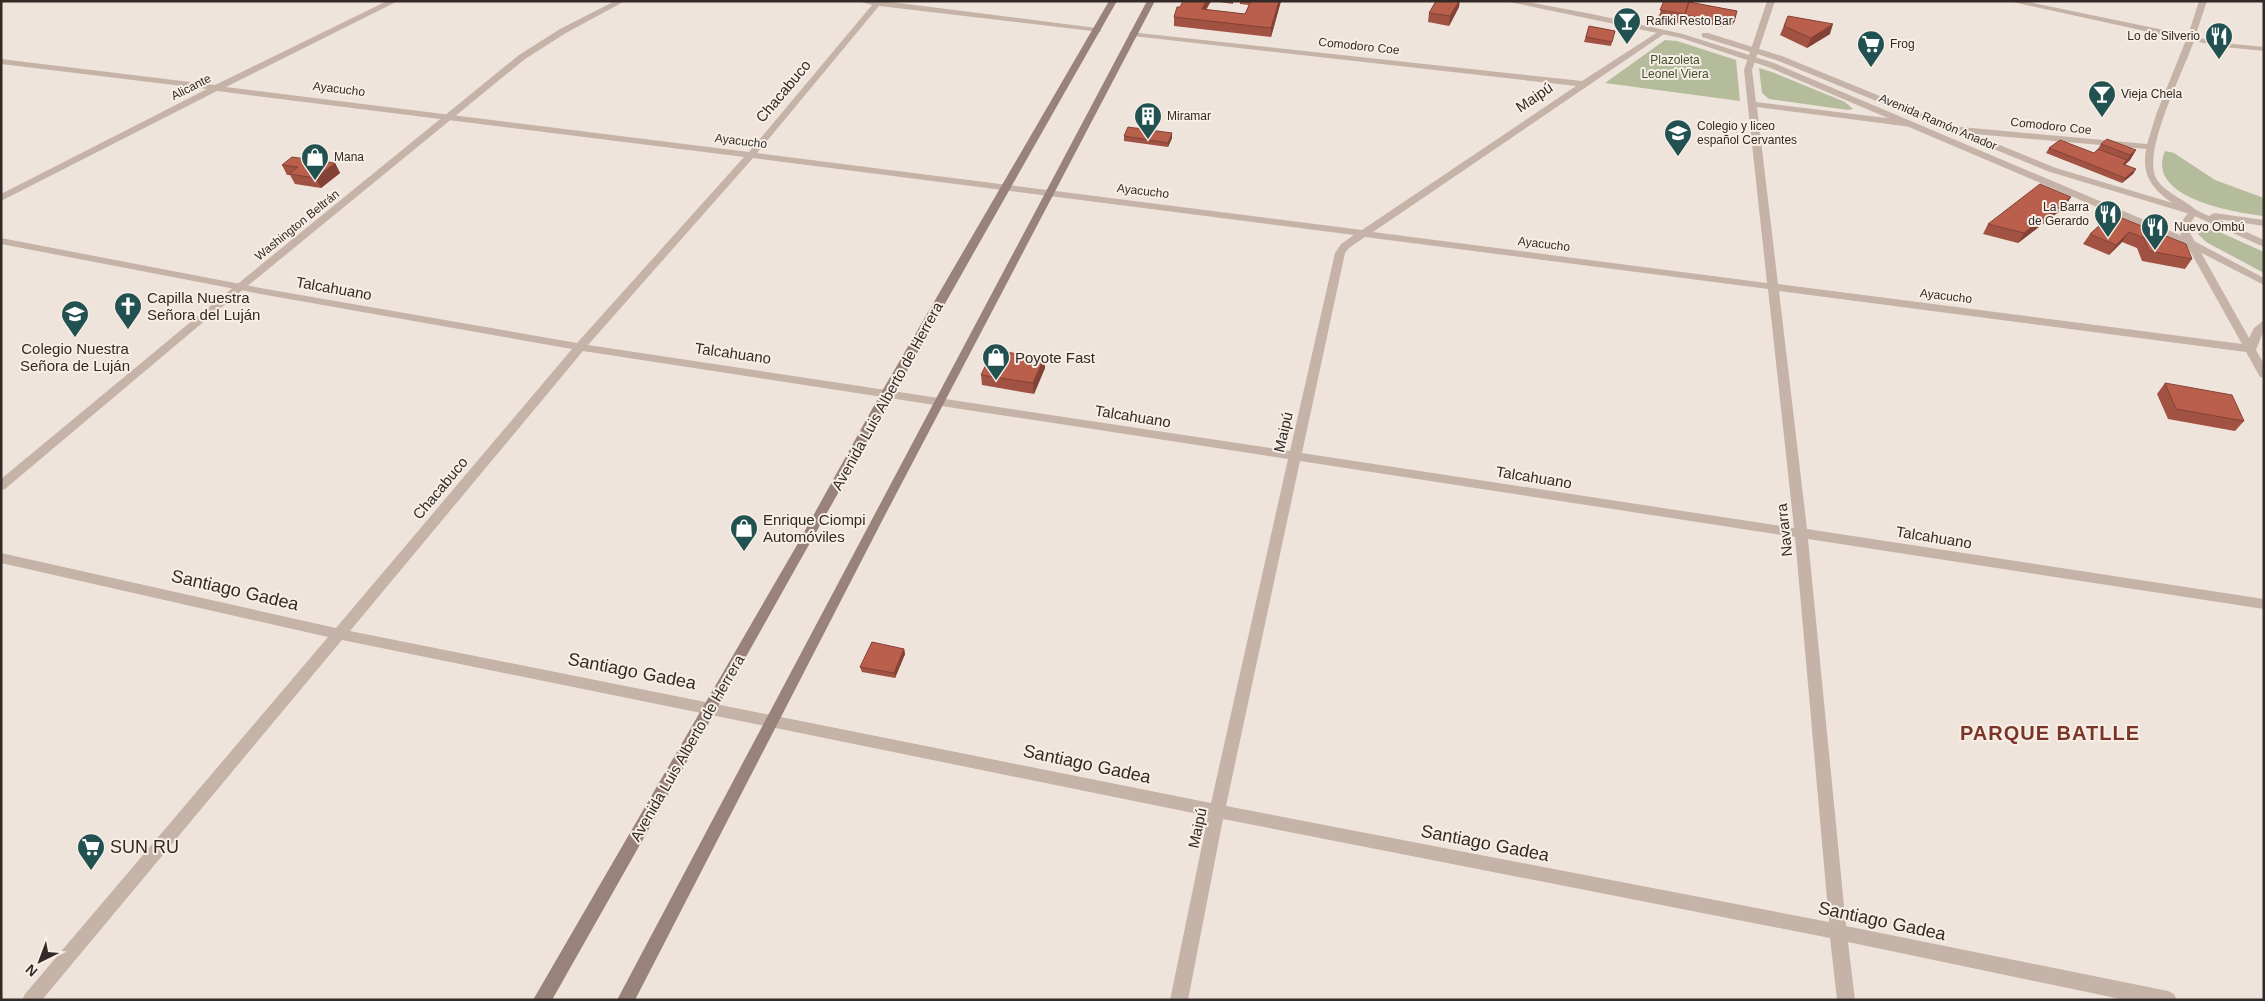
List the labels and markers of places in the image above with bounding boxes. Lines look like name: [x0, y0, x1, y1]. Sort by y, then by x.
bar icon: Rafiki Resto Bar: [1612, 6, 1642, 45]
place label: Rafiki Resto Bar: [1646, 14, 1733, 28]
restaurant icon: Lo de Silverio: [2204, 21, 2234, 60]
supermarket icon: Frog: [1856, 29, 1886, 68]
place label: Lo de Silverio: [2127, 29, 2200, 43]
place label: Frog: [1890, 37, 1915, 51]
bar icon: Vieja Chela: [2087, 79, 2117, 118]
place label: Vieja Chela: [2121, 87, 2182, 101]
building icon: Miramar: [1133, 101, 1163, 140]
place label: Miramar: [1167, 109, 1211, 123]
school or university icon: Colegio y liceo español Cervantes: [1663, 118, 1693, 157]
place label: Colegio y liceo español Cervantes: [1697, 119, 1797, 147]
shop icon: Mana: [300, 142, 330, 181]
place label: Mana: [334, 150, 364, 164]
restaurant icon: La Barra de Gerardo: [2093, 199, 2123, 238]
place label: La Barra de Gerardo: [2028, 200, 2089, 228]
restaurant icon: Nuevo Ombú: [2140, 212, 2170, 251]
place label: Nuevo Ombú: [2174, 220, 2245, 234]
place label: Capilla Nuestra Señora del Luján: [147, 289, 260, 323]
church icon: Capilla Nuestra Señora del Luján: [113, 291, 143, 330]
school or university icon: Colegio Nuestra Señora de Luján: [60, 299, 90, 338]
place label: Colegio Nuestra Señora de Luján: [20, 340, 130, 374]
shop icon: Poyote Fast: [981, 342, 1011, 381]
place label: Poyote Fast: [1015, 349, 1096, 366]
place label: Enrique Ciompi Automóviles: [763, 511, 866, 545]
shop icon: Enrique Ciompi Automóviles: [729, 513, 759, 552]
supermarket icon: SUN RU: [76, 832, 106, 871]
place label: SUN RU: [110, 837, 179, 857]

